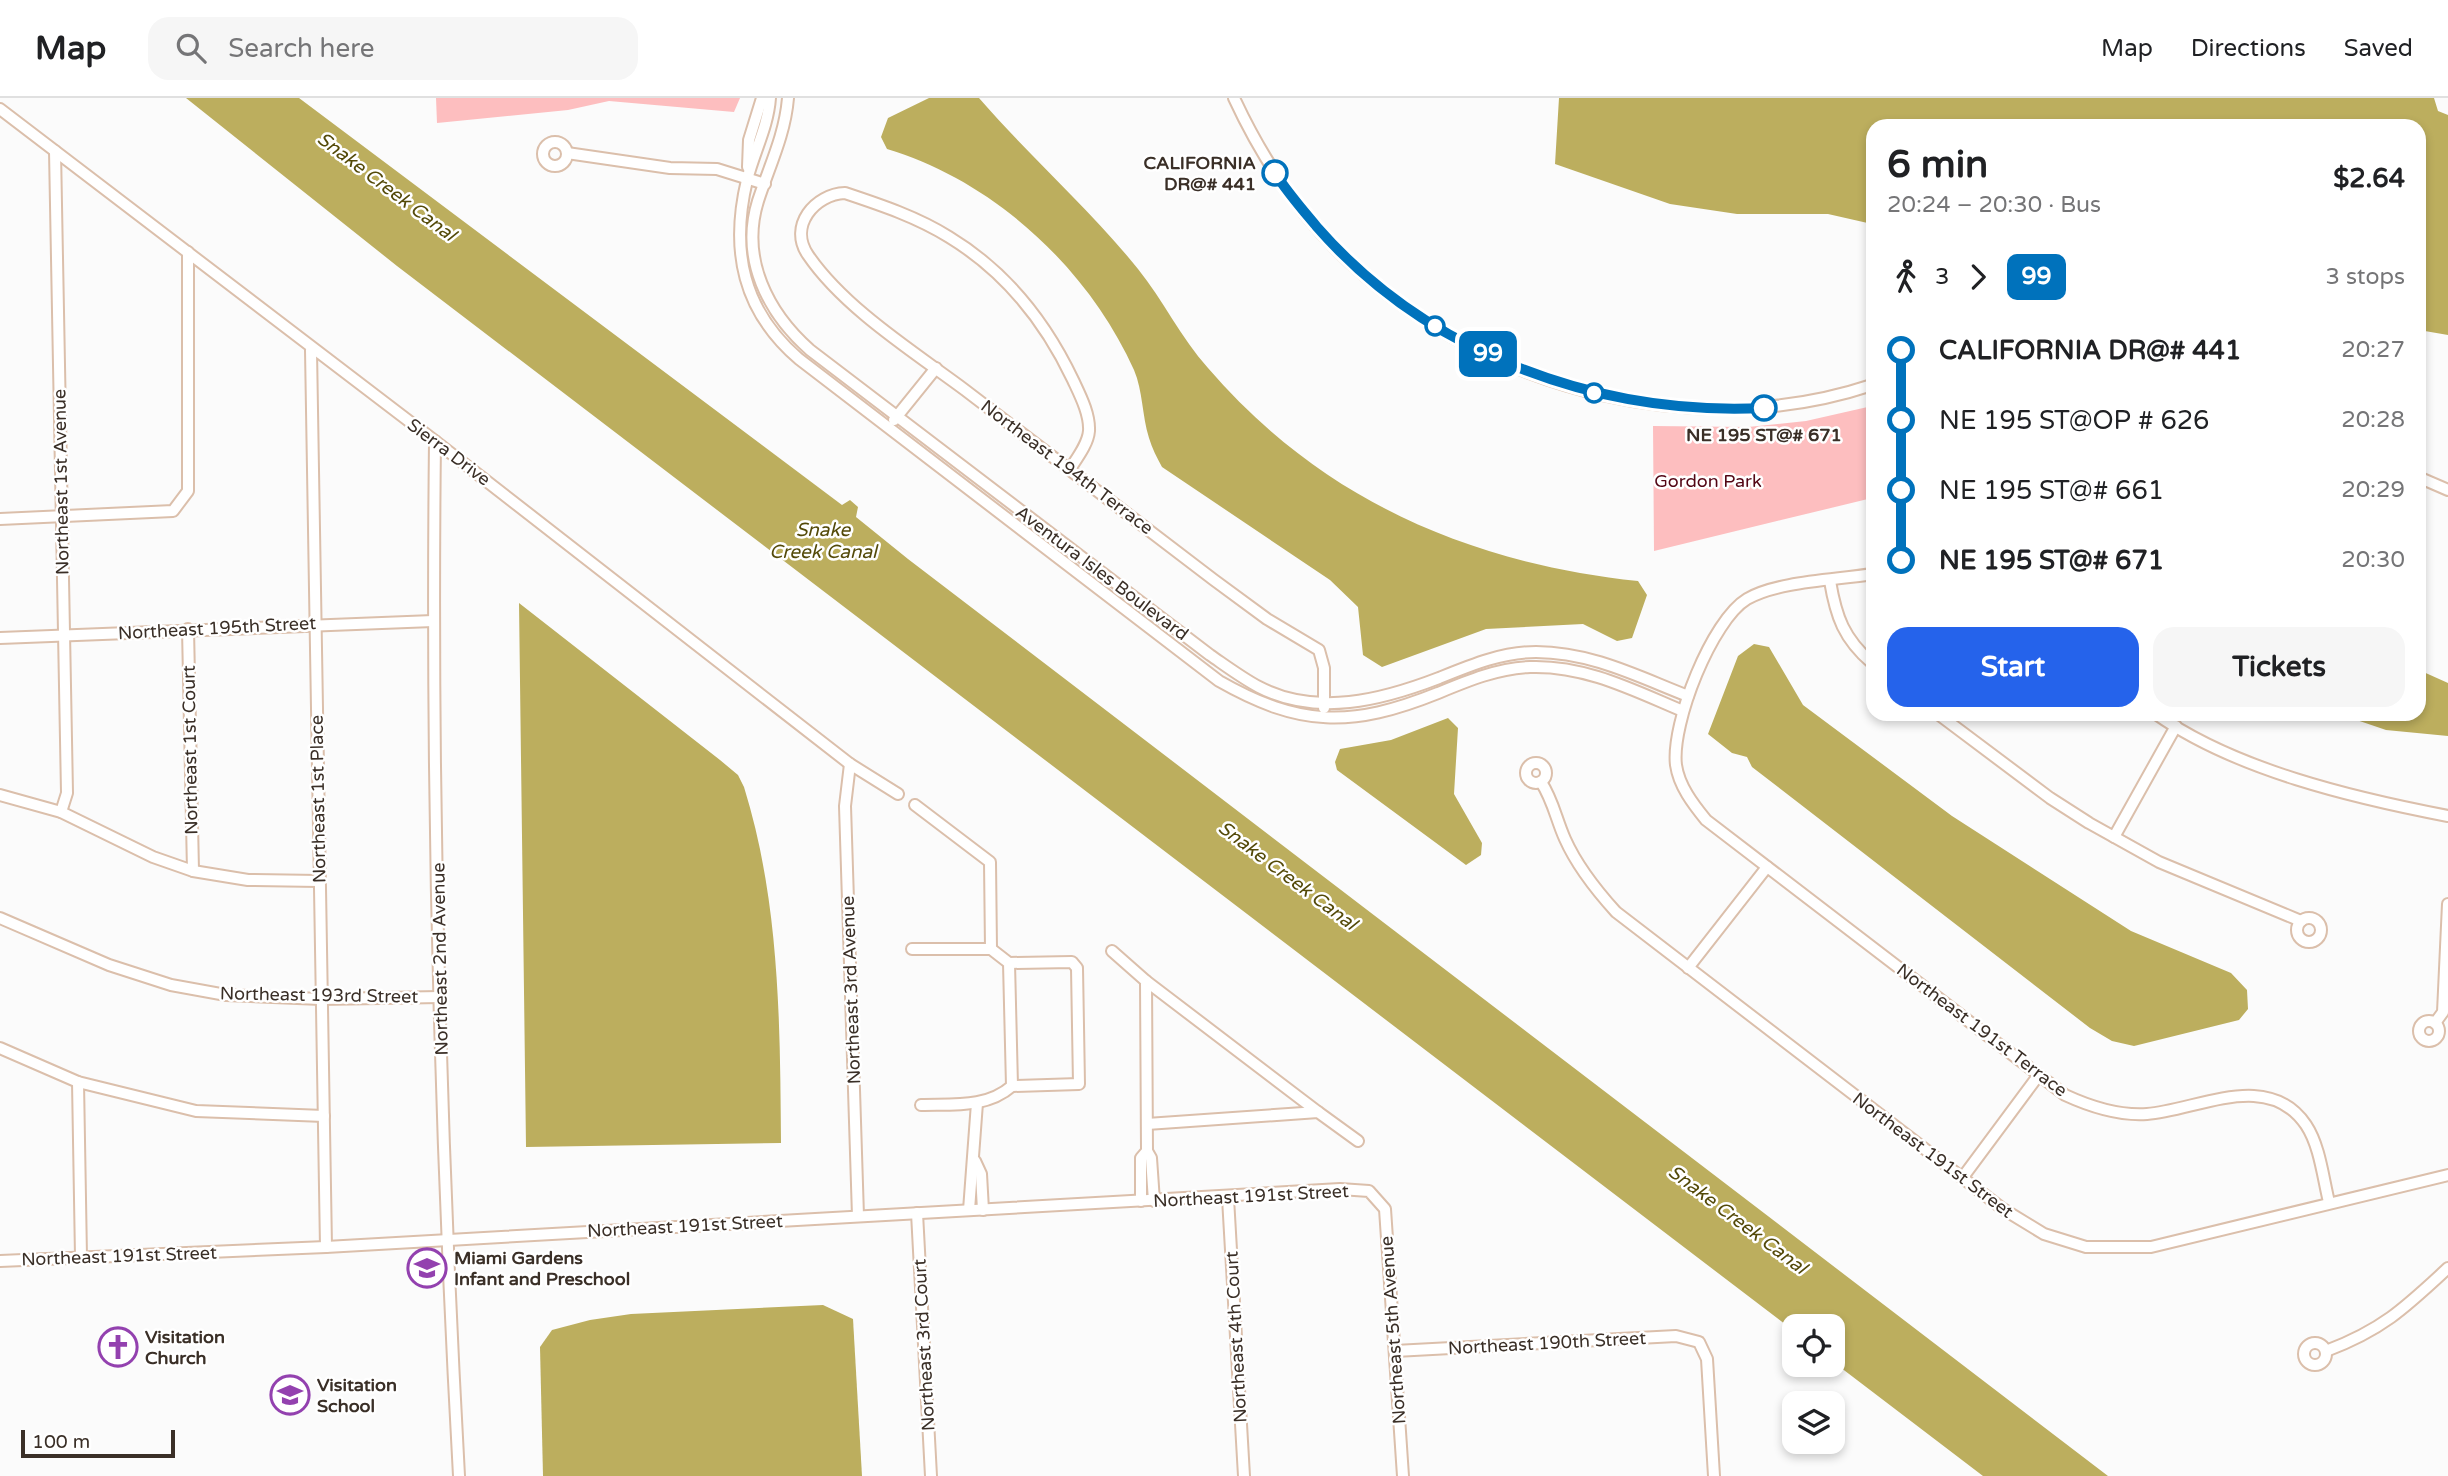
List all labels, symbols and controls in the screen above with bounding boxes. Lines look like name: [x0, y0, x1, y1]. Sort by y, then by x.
search box: [148, 17, 638, 80]
text: Map: [35, 29, 106, 68]
icon: search: [172, 29, 210, 67]
text: Search here: [228, 33, 374, 64]
text: Map: [2101, 34, 2153, 63]
text: Directions: [2191, 34, 2306, 63]
text: Saved: [2344, 34, 2413, 63]
water label: Snake Creek Canal: [313, 128, 462, 247]
text: 6 min: [1887, 142, 1988, 188]
place label: CALIFORNIA DR@# 441: [1144, 152, 1256, 195]
marker: CALIFORNIA DR@# 441: [1262, 160, 1288, 186]
text: $2.64: [2333, 163, 2405, 194]
text: 20:24 – 20:30 · Bus: [1887, 191, 2101, 219]
icon: walk: [1887, 258, 1925, 296]
icon: forward: [1959, 258, 1997, 296]
text: 99: [2021, 262, 2052, 291]
text: 3: [1935, 263, 1949, 291]
text: 3 stops: [2325, 263, 2405, 291]
unlabelled marker: [1425, 316, 1445, 336]
line badge: 99: [1456, 331, 1520, 377]
text: CALIFORNIA DR@# 441: [1939, 335, 2241, 366]
text: 20:27: [2341, 336, 2405, 364]
text: 99: [1473, 339, 1503, 368]
unlabelled marker: [1584, 383, 1604, 403]
street label: Northeast 1st Avenue: [48, 389, 74, 575]
street label: Northeast 194th Terrace: [976, 395, 1158, 539]
marker: NE 195 ST@# 671: [1751, 395, 1777, 421]
text: NE 195 ST@OP # 626: [1939, 405, 2209, 436]
text: 20:28: [2341, 406, 2405, 434]
street label: Sierra Drive: [403, 414, 495, 490]
place label: NE 195 ST@# 671: [1686, 424, 1842, 446]
park label: Gordon Park: [1654, 470, 1762, 492]
text: NE 195 ST@# 661: [1939, 475, 2164, 506]
text: 20:29: [2341, 476, 2405, 504]
street label: Aventura Isles Boulevard: [1011, 501, 1193, 645]
water label: Snake Creek Canal: [769, 519, 879, 563]
text: NE 195 ST@# 671: [1939, 545, 2164, 576]
text: 20:30: [2341, 546, 2405, 574]
street label: Northeast 195th Street: [117, 612, 317, 644]
button: Start: [1887, 627, 2139, 707]
button: Tickets: [2153, 627, 2405, 707]
street label: Northeast 1st Court: [178, 665, 202, 835]
street label: Northeast 1st Place: [306, 715, 330, 883]
water label: Snake Creek Canal: [1214, 817, 1363, 936]
street label: Northeast 2nd Avenue: [427, 862, 453, 1056]
street label: Northeast 3rd Avenue: [837, 895, 865, 1085]
street label: Northeast 191st Terrace: [1892, 959, 2072, 1101]
street label: Northeast 193rd Street: [220, 982, 418, 1008]
street label: Northeast 191st Street: [1848, 1087, 2018, 1223]
water label: Snake Creek Canal: [1664, 1161, 1813, 1280]
street label: Northeast 191st Street: [1153, 1180, 1349, 1212]
street label: Northeast 191st Street: [587, 1210, 783, 1242]
street label: Northeast 5th Avenue: [1375, 1235, 1411, 1425]
street label: Northeast 191st Street: [21, 1242, 217, 1270]
school or university icon: Miami Gardens Infant and Preschool: [406, 1247, 448, 1289]
place label: Miami Gardens Infant and Preschool: [454, 1247, 630, 1290]
street label: Northeast 4th Court: [1221, 1250, 1251, 1423]
street label: Northeast 3rd Court: [909, 1258, 939, 1432]
map controls: [1782, 1314, 1845, 1454]
button: locate: [1782, 1314, 1845, 1377]
church icon: Visitation Church: [97, 1326, 139, 1368]
place label: Visitation Church: [145, 1326, 225, 1369]
street label: Northeast 190th Street: [1447, 1327, 1647, 1359]
school or university icon: Visitation School: [269, 1374, 311, 1416]
place label: Visitation School: [317, 1374, 397, 1417]
button: layers: [1782, 1391, 1845, 1454]
scale bar: [21, 1427, 175, 1459]
text: 100 m: [32, 1431, 90, 1453]

